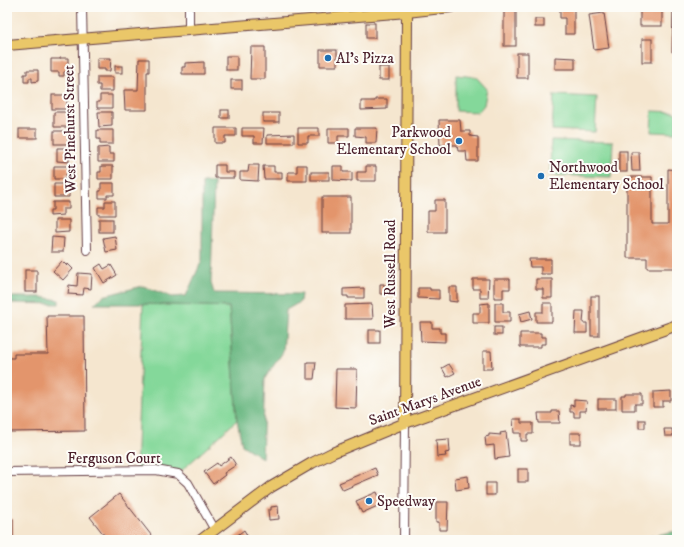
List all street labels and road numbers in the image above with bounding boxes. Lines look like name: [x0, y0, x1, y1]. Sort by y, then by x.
street label: West Pinehurst Street: [59, 65, 81, 194]
street label: West Russell Road: [381, 219, 400, 330]
street label: Saint Marys Avenue: [366, 372, 484, 430]
street label: Ferguson Court: [67, 449, 161, 468]

